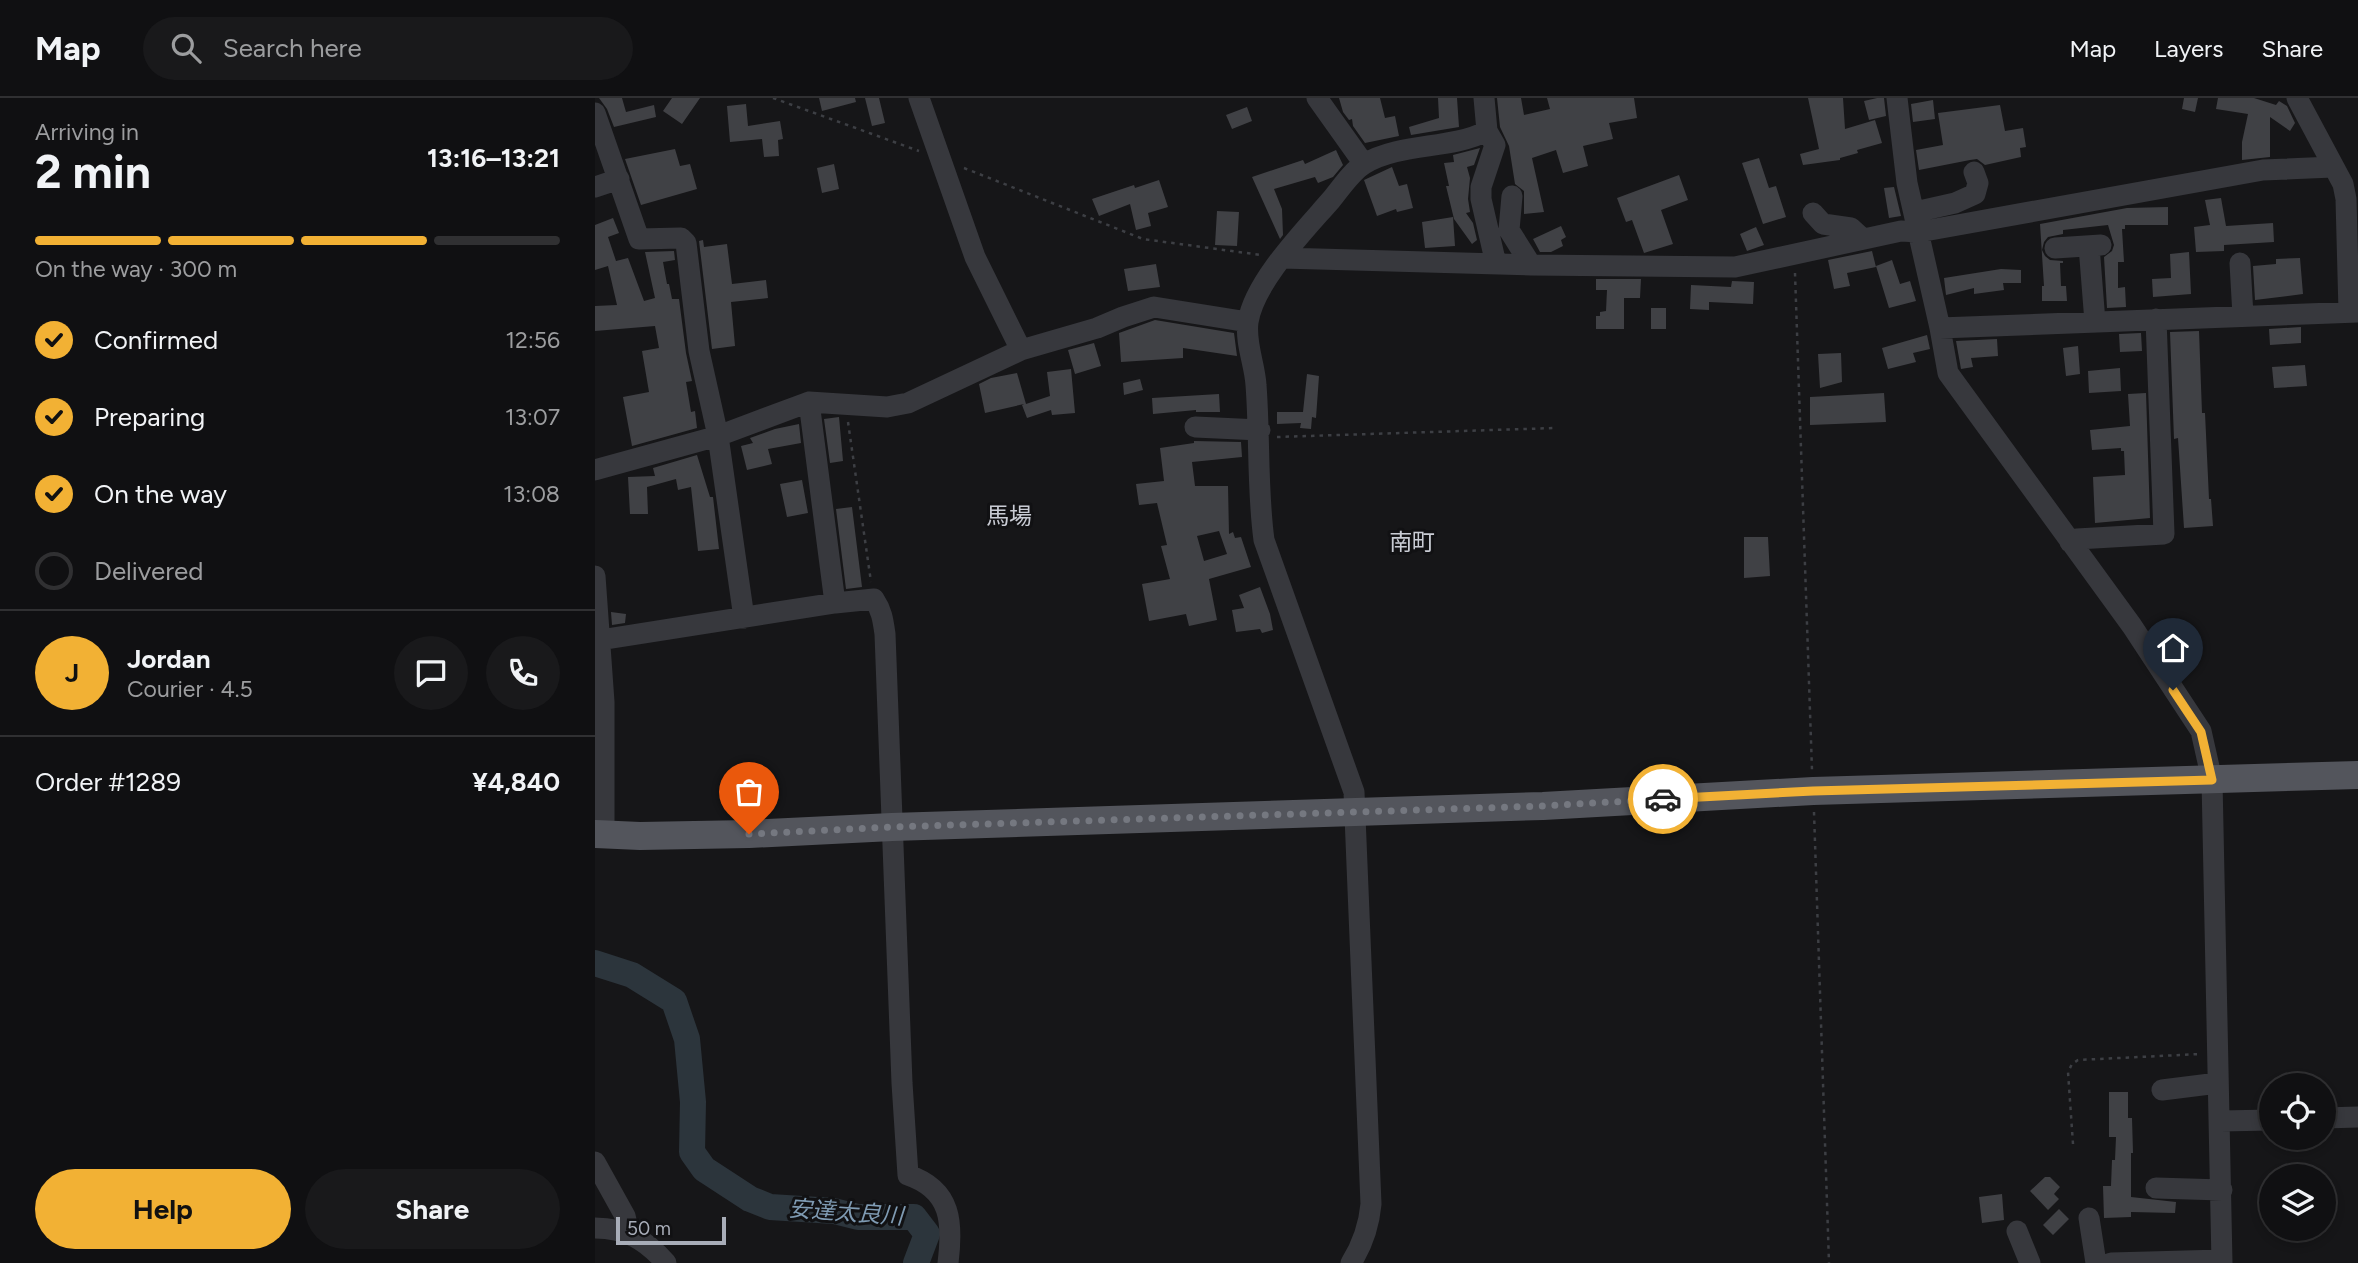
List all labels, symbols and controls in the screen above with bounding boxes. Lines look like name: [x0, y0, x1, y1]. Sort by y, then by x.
search box: [143, 17, 633, 80]
text: Map: [35, 29, 101, 68]
icon: search: [167, 29, 205, 67]
text: Search here: [223, 32, 362, 64]
text: Map: [2069, 34, 2116, 63]
text: Layers: [2154, 34, 2223, 63]
text: Share: [2261, 34, 2323, 63]
text: Arriving in: [35, 118, 139, 146]
text: 13:16–13:21: [427, 142, 560, 174]
text: 2 min: [35, 144, 151, 200]
text: On the way · 300 m: [35, 255, 237, 283]
icon: check: [35, 321, 73, 359]
text: Confirmed: [94, 324, 218, 356]
text: 12:56: [506, 326, 560, 354]
icon: check: [35, 398, 73, 436]
text: Preparing: [94, 401, 205, 433]
text: 13:07: [505, 403, 560, 431]
icon: check: [35, 475, 73, 513]
text: On the way: [94, 478, 227, 510]
text: 13:08: [503, 480, 560, 508]
district label: 馬場: [986, 502, 1032, 530]
district label: 南町: [1389, 528, 1435, 556]
text: Delivered: [94, 555, 203, 587]
pin: [2143, 618, 2203, 690]
icon: home: [2154, 629, 2192, 667]
button: chat: [394, 636, 468, 710]
button: phone: [486, 636, 560, 710]
text: Jordan: [127, 643, 210, 675]
text: J: [65, 657, 79, 689]
text: Courier · 4.5: [127, 675, 253, 703]
pin: [719, 762, 779, 834]
courier: [1628, 764, 1698, 834]
text: Order #1289: [35, 766, 181, 798]
text: ¥4,840: [472, 766, 560, 798]
icon: bag: [730, 773, 768, 811]
icon: car: [1644, 780, 1682, 818]
map controls: [2259, 1073, 2336, 1241]
button: locate: [2259, 1073, 2336, 1150]
button: layers: [2259, 1164, 2336, 1241]
button: Help: [35, 1169, 291, 1249]
button: Share: [305, 1169, 560, 1249]
water label: 安達太良川: [788, 1194, 907, 1230]
scale bar: [616, 1214, 726, 1246]
text: 50 m: [627, 1217, 671, 1240]

